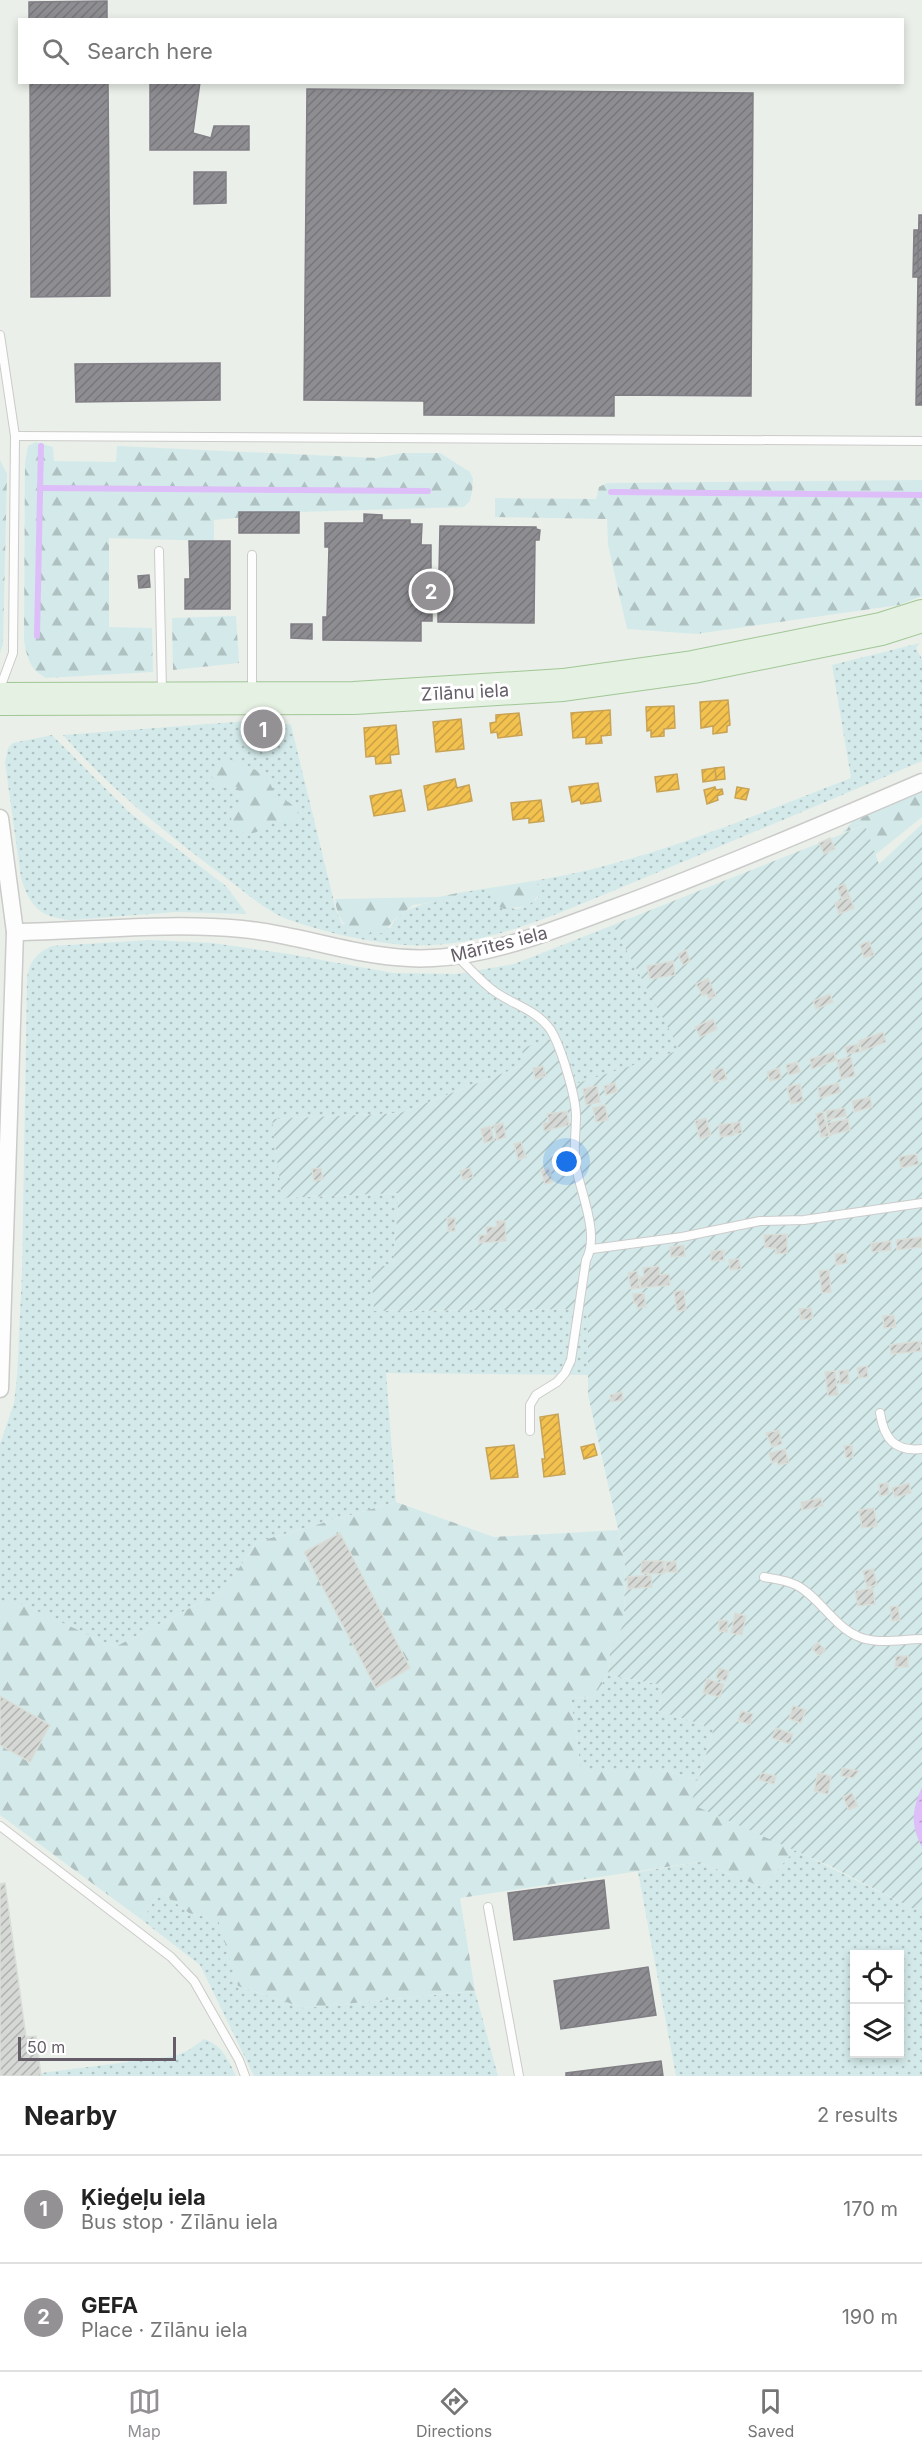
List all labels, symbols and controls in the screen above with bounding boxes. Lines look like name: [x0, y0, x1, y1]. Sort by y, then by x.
search box: [18, 18, 904, 84]
icon: search: [39, 35, 72, 68]
text: Search here: [87, 38, 213, 64]
pin: 2: [412, 568, 450, 614]
street label: Zīlānu iela: [420, 679, 510, 705]
pin: 1: [244, 706, 282, 752]
street label: Mārītes iela: [448, 922, 550, 966]
your location: [552, 1147, 581, 1176]
map controls: [850, 1950, 904, 2058]
button: locate: [850, 1950, 904, 2004]
button: layers: [850, 2004, 904, 2058]
scale bar: [18, 2034, 176, 2062]
text: 50 m: [27, 2037, 65, 2057]
text: Nearby: [24, 2100, 117, 2131]
text: 2 results: [817, 2103, 898, 2127]
text: Ķieģeļu iela: [81, 2184, 206, 2210]
text: 1: [39, 2197, 48, 2221]
text: 170 m: [843, 2197, 898, 2221]
text: Bus stop · Zīlānu iela: [81, 2210, 278, 2234]
text: GEFA: [81, 2292, 138, 2318]
text: 2: [37, 2305, 50, 2329]
text: 190 m: [842, 2305, 898, 2329]
text: Place · Zīlānu iela: [81, 2318, 248, 2342]
tab: Map: [128, 2385, 161, 2441]
tab: Directions: [416, 2385, 492, 2441]
tab: Saved: [748, 2385, 794, 2441]

